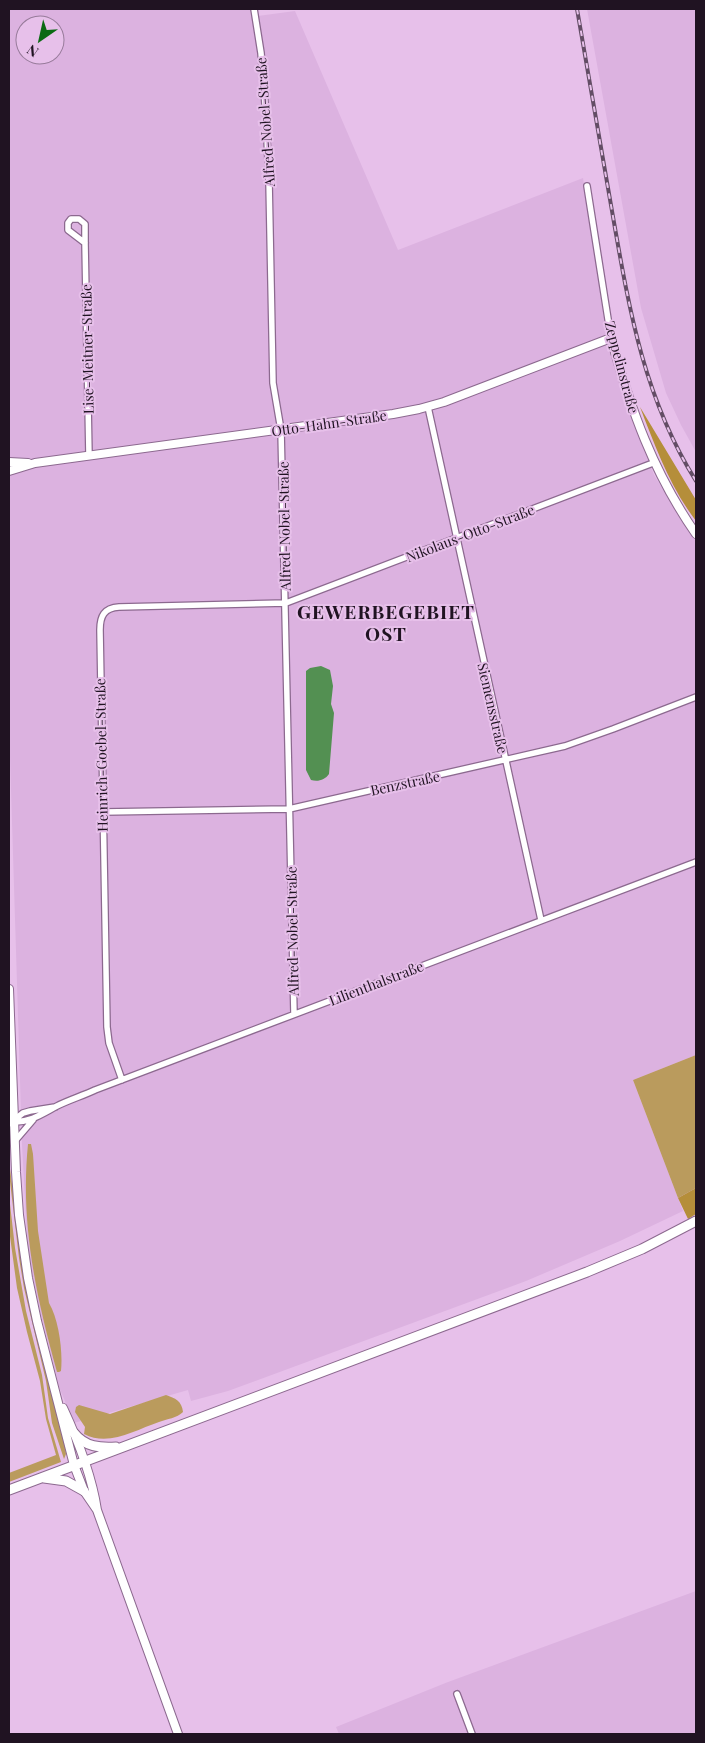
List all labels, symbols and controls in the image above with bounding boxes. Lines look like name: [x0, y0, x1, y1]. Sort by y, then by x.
north arrow: [15, 15, 65, 65]
text: N: [23, 40, 42, 62]
street label: Alfred-Nobel-Straße: [251, 57, 279, 188]
street label: Lise-Meitner-Straße: [76, 284, 98, 414]
street label: Zeppelinstraße: [601, 319, 643, 415]
street label: Otto-Hahn-Straße: [270, 405, 388, 441]
street label: Alfred-Nobel-Straße: [273, 461, 295, 592]
street label: Nikolaus-Otto-Straße: [403, 500, 537, 566]
district label: GEWERBEGEBIET OST: [297, 598, 475, 646]
street label: Siemensstraße: [473, 661, 513, 755]
street label: Heinrich-Goebel-Straße: [90, 678, 112, 832]
street label: Benzstraße: [369, 766, 441, 800]
street label: Alfred-Nobel-Straße: [281, 866, 303, 997]
street label: Lilienthalstraße: [326, 956, 426, 1010]

